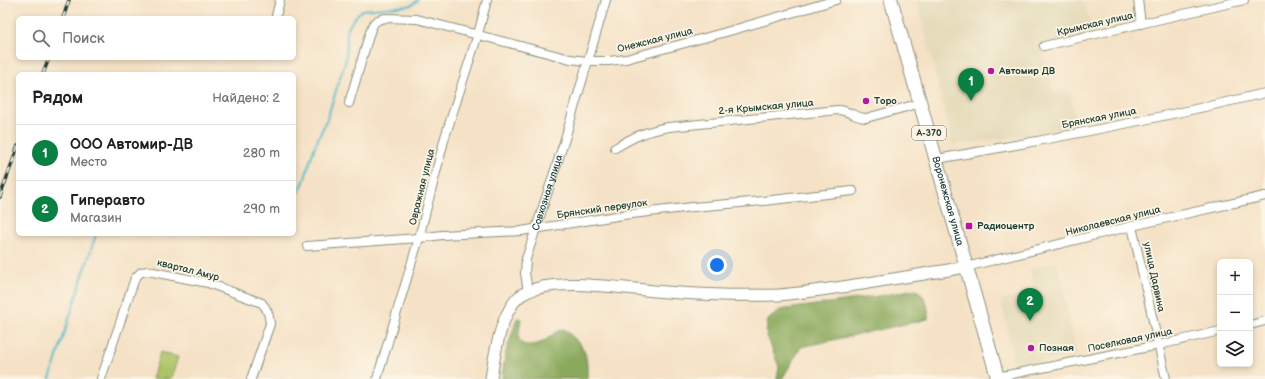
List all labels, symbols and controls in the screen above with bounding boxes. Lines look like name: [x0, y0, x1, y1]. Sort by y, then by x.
street label: Крымская улица: [1056, 9, 1134, 39]
search box: [16, 16, 296, 60]
street label: Онежская улица: [616, 25, 694, 55]
icon: search: [30, 27, 52, 49]
text: Поиск: [62, 29, 105, 48]
place label: Автомир ДВ: [998, 65, 1056, 77]
marker: Автомир ДВ: [986, 66, 996, 76]
pin: 1: [958, 68, 984, 101]
text: Рядом: [32, 88, 83, 108]
text: Найдено: 2: [212, 90, 280, 106]
place label: Торо: [874, 95, 897, 107]
marker: Торо: [861, 96, 871, 106]
street label: 2-я Крымская улица: [718, 97, 814, 117]
street label: Брянская улица: [1061, 105, 1137, 131]
road number: А-370: [912, 126, 946, 140]
text: ООО Автомир-ДВ: [70, 135, 193, 154]
text: 1: [42, 145, 48, 161]
text: 280 m: [243, 145, 280, 161]
street label: Овражная улица: [407, 147, 437, 226]
street label: Совхозная улица: [530, 153, 565, 232]
text: Место: [70, 154, 107, 170]
street label: Воронежская улица: [929, 155, 966, 247]
text: Гиперавто: [70, 191, 145, 210]
street label: Брянский переулок: [556, 197, 649, 221]
text: 2: [41, 201, 49, 217]
text: 290 m: [243, 201, 280, 217]
street label: Николаевская улица: [1064, 203, 1162, 239]
text: Магазин: [70, 210, 122, 226]
place label: Радиоцентр: [977, 220, 1034, 232]
marker: Радиоцентр: [964, 221, 974, 231]
street label: улица Дарвина: [1141, 241, 1167, 313]
your location: [707, 255, 727, 275]
street label: квартал Амур: [156, 256, 221, 284]
map controls: [1217, 259, 1253, 367]
button: +: [1217, 259, 1253, 295]
pin: 2: [1017, 288, 1043, 321]
button: −: [1217, 295, 1253, 331]
street label: Поселковая улица: [1087, 325, 1174, 355]
button: layers: [1217, 331, 1253, 367]
place label: Позная: [1039, 342, 1074, 354]
marker: Позная: [1026, 343, 1036, 353]

